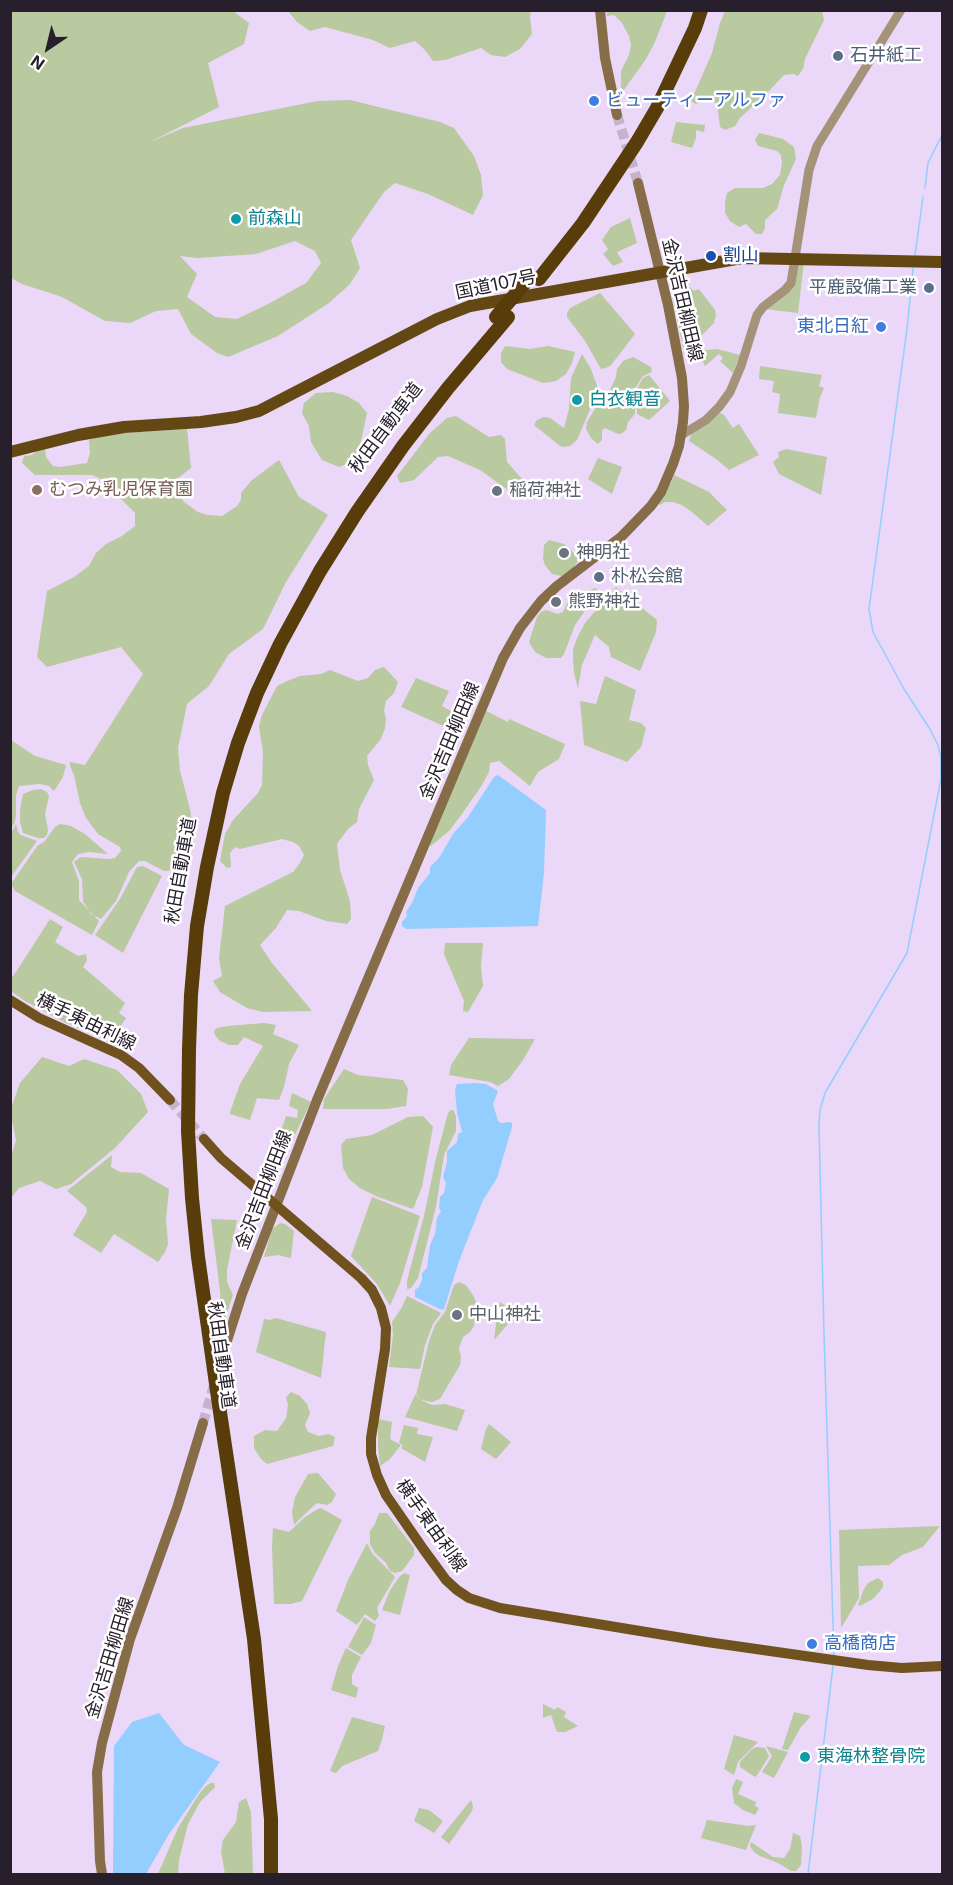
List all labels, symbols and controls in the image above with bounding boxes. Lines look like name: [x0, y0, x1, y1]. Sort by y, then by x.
north arrow: [18, 18, 78, 78]
place label: 石井紙工: [850, 45, 922, 67]
marker: 石井紙工: [831, 49, 845, 63]
text: N: [27, 51, 48, 74]
place label: ビューティーアルファ: [606, 90, 786, 112]
marker: ビューティーアルファ: [587, 94, 601, 108]
place label: 前森山: [248, 208, 302, 230]
marker: 前森山: [229, 212, 243, 226]
street label: 金沢吉田柳田線: [657, 236, 707, 364]
place label: 割山: [723, 245, 759, 267]
marker: 割山: [704, 249, 718, 263]
street label: 国道107号: [453, 266, 539, 304]
place label: 平鹿設備工業: [809, 277, 917, 299]
marker: 平鹿設備工業: [922, 281, 936, 295]
place label: 東北日紅: [797, 316, 869, 338]
marker: 東北日紅: [874, 320, 888, 334]
street label: 秋田自動車道: [345, 378, 427, 478]
place label: 白衣観音: [589, 389, 661, 411]
marker: 白衣観音: [570, 393, 584, 407]
place label: むつみ乳児保育園: [49, 479, 193, 501]
place label: 稲荷神社: [509, 480, 581, 502]
marker: むつみ乳児保育園: [30, 483, 44, 497]
marker: 稲荷神社: [490, 484, 504, 498]
place label: 神明社: [576, 542, 630, 564]
marker: 神明社: [557, 546, 571, 560]
place label: 朴松会館: [611, 566, 683, 588]
marker: 朴松会館: [592, 570, 606, 584]
place label: 熊野神社: [568, 591, 640, 613]
marker: 熊野神社: [549, 595, 563, 609]
street label: 金沢吉田柳田線: [415, 679, 485, 803]
street label: 秋田自動車道: [161, 816, 201, 926]
street label: 横手東由利線: [33, 989, 139, 1055]
street label: 金沢吉田柳田線: [231, 1127, 297, 1253]
street label: 秋田自動車道: [203, 1300, 239, 1410]
place label: 中山神社: [469, 1304, 541, 1326]
marker: 中山神社: [450, 1308, 464, 1322]
street label: 横手東由利線: [391, 1476, 471, 1576]
street label: 金沢吉田柳田線: [81, 1595, 139, 1721]
place label: 高橋商店: [824, 1633, 896, 1655]
marker: 高橋商店: [805, 1637, 819, 1651]
place label: 東海林整骨院: [817, 1746, 925, 1768]
marker: 東海林整骨院: [798, 1750, 812, 1764]

